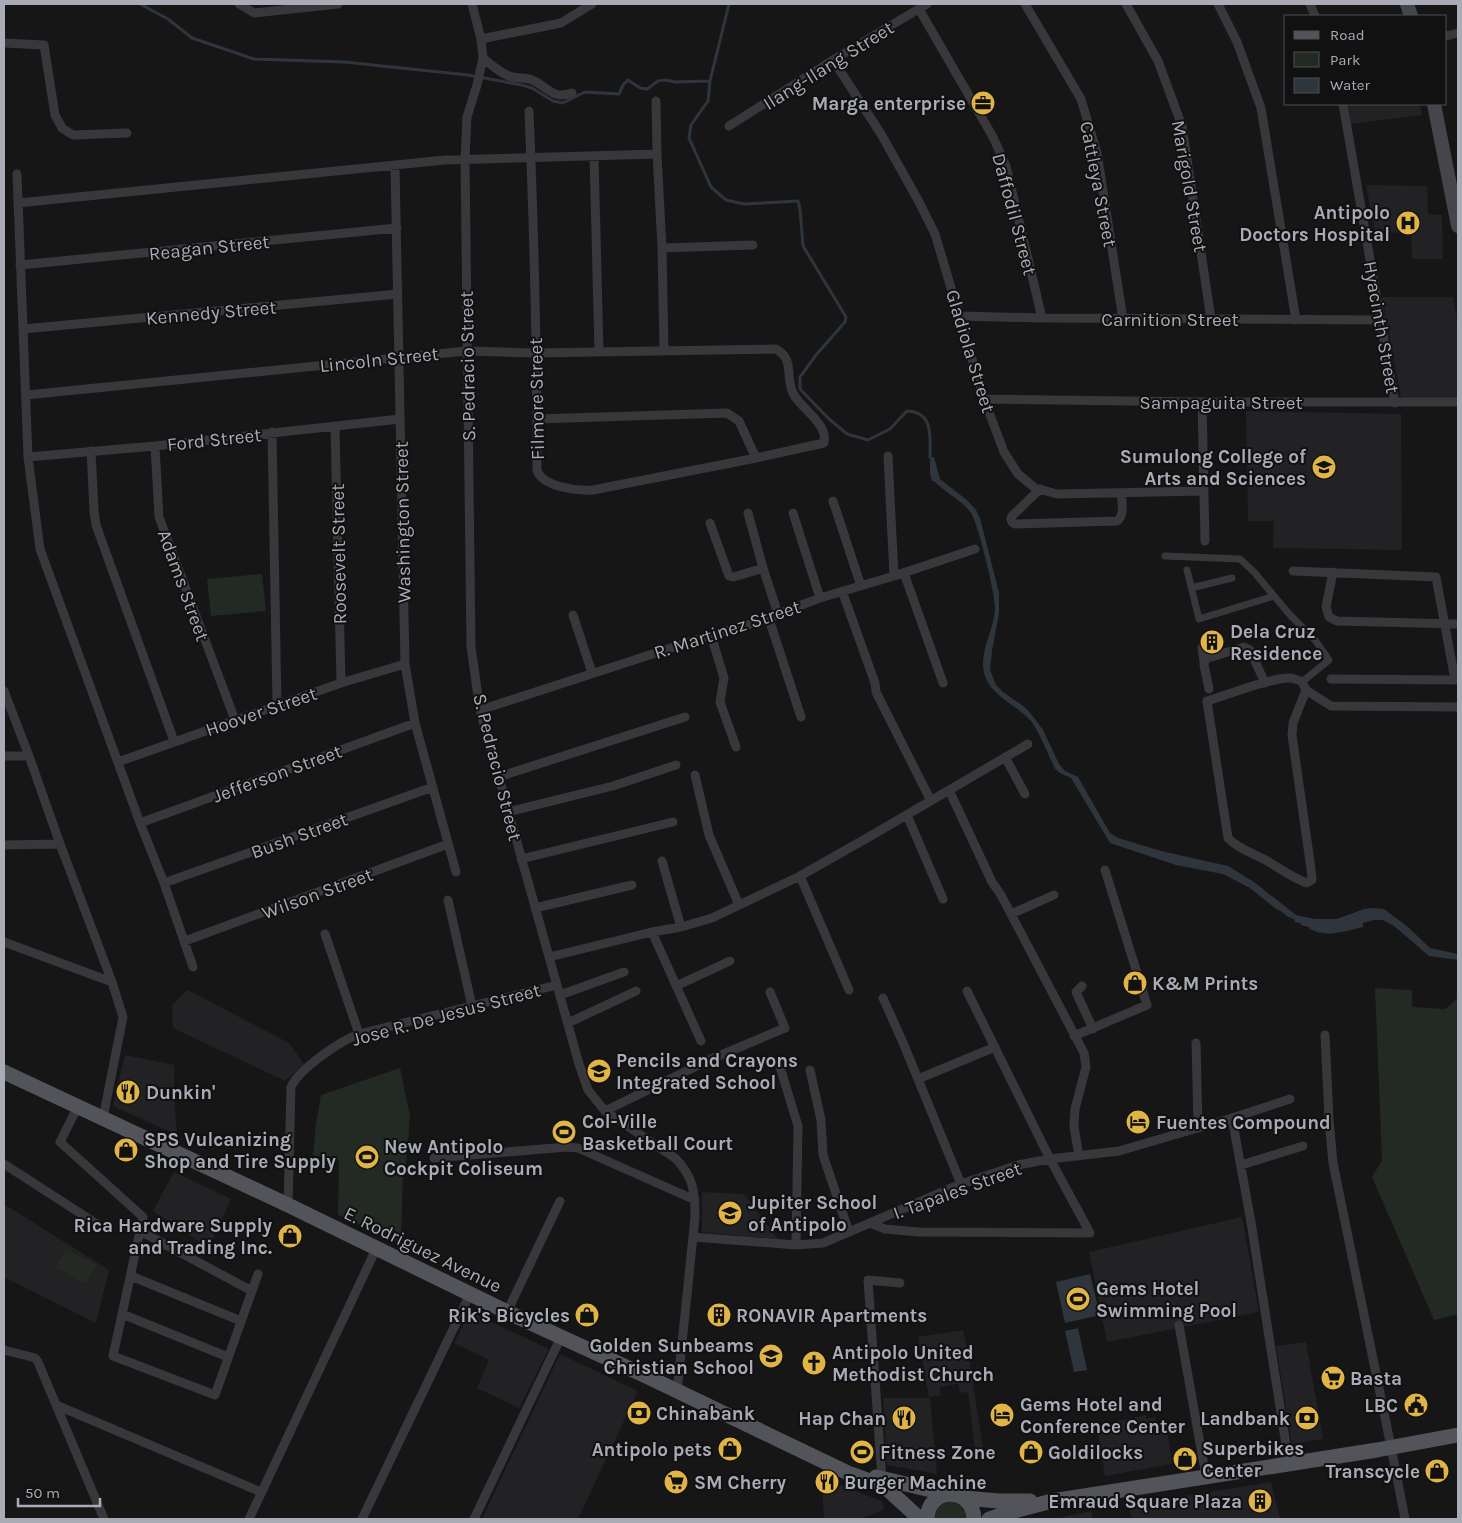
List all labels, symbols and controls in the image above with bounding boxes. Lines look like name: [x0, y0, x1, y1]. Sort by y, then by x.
legend: [1284, 15, 1447, 105]
street label: Ilang-Ilang Street: [759, 17, 898, 115]
text: Road: [1330, 26, 1365, 44]
text: Park: [1330, 51, 1360, 69]
text: Water: [1330, 76, 1371, 94]
office icon: Marga enterprise: [970, 90, 996, 116]
place label: Marga enterprise: [812, 93, 966, 115]
street label: Marigold Street: [1167, 119, 1211, 254]
street label: Cattleya Street: [1075, 120, 1121, 249]
street label: Daffodil Street: [987, 151, 1041, 278]
place label: Antipolo Doctors Hospital: [1239, 202, 1390, 246]
hospital icon: Antipolo Doctors Hospital: [1395, 210, 1421, 236]
street label: Reagan Street: [148, 231, 271, 265]
street label: Hyacinth Street: [1359, 259, 1404, 395]
street label: Gladiola Street: [941, 287, 999, 416]
street label: S. Pedracio Street: [456, 290, 480, 442]
street label: Kennedy Street: [145, 296, 277, 330]
street label: Carnition Street: [1101, 309, 1239, 331]
street label: Filmore Street: [525, 338, 549, 460]
street label: Lincoln Street: [318, 343, 440, 377]
street label: Sampaguita Street: [1139, 392, 1303, 414]
street label: Ford Street: [166, 424, 262, 456]
street label: Washington Street: [391, 441, 415, 603]
place label: Sumulong College of Arts and Sciences: [1120, 446, 1307, 490]
school or university icon: Sumulong College of Arts and Sciences: [1311, 454, 1337, 480]
street label: Roosevelt Street: [327, 484, 351, 624]
street label: Adams Street: [153, 527, 213, 644]
street label: R. Martinez Street: [651, 596, 803, 664]
place label: Dela Cruz Residence: [1230, 621, 1322, 665]
building icon: Dela Cruz Residence: [1199, 629, 1225, 655]
street label: Hoover Street: [203, 683, 320, 741]
street label: S. Pedracio Street: [468, 691, 526, 843]
street label: Jefferson Street: [210, 740, 345, 807]
street label: Bush Street: [248, 808, 351, 864]
street label: Wilson Street: [259, 864, 376, 924]
shop icon: K&M Prints: [1122, 970, 1148, 996]
place label: K&M Prints: [1152, 973, 1258, 995]
street label: Jose R. De Jesus Street: [350, 979, 543, 1051]
place label: Pencils and Crayons Integrated School: [616, 1050, 798, 1094]
school or university icon: Pencils and Crayons Integrated School: [586, 1058, 612, 1084]
restaurant icon: Dunkin': [115, 1079, 141, 1105]
place label: Dunkin': [146, 1082, 216, 1104]
hotel icon: Fuentes Compound: [1125, 1109, 1151, 1135]
place label: Col-Ville Basketball Court: [582, 1111, 733, 1155]
place label: Fuentes Compound: [1156, 1112, 1331, 1134]
sports icon: Col-Ville Basketball Court: [551, 1119, 577, 1145]
place label: SPS Vulcanizing Shop and Tire Supply: [144, 1129, 336, 1173]
place label: New Antipolo Cockpit Coliseum: [384, 1136, 543, 1180]
shop icon: SPS Vulcanizing Shop and Tire Supply: [113, 1137, 139, 1163]
sports icon: New Antipolo Cockpit Coliseum: [354, 1144, 380, 1170]
street label: I. Tapales Street: [890, 1158, 1024, 1224]
place label: Jupiter School of Antipolo: [748, 1192, 877, 1236]
school or university icon: Jupiter School of Antipolo: [717, 1200, 743, 1226]
street label: E. Rodriguez Avenue: [340, 1202, 505, 1298]
place label: Rica Hardware Supply and Trading Inc.: [74, 1215, 272, 1259]
shop icon: Rica Hardware Supply and Trading Inc.: [277, 1223, 303, 1249]
place label: Gems Hotel Swimming Pool: [1096, 1278, 1237, 1322]
sports icon: Gems Hotel Swimming Pool: [1065, 1286, 1091, 1312]
shop icon: Rik's Bicycles: [574, 1302, 600, 1328]
building icon: RONAVIR Apartments: [706, 1302, 732, 1328]
place label: Rik's Bicycles: [448, 1305, 570, 1327]
place label: RONAVIR Apartments: [736, 1305, 927, 1327]
place label: Golden Sunbeams Christian School: [589, 1335, 754, 1379]
place label: Antipolo United Methodist Church: [832, 1342, 994, 1386]
school or university icon: Golden Sunbeams Christian School: [758, 1343, 784, 1369]
church icon: Antipolo United Methodist Church: [801, 1350, 827, 1376]
supermarket icon: Basta: [1320, 1365, 1346, 1391]
place label: Basta: [1350, 1368, 1402, 1390]
public building icon: LBC: [1403, 1392, 1429, 1418]
place label: Gems Hotel and Conference Center: [1020, 1394, 1185, 1438]
place label: LBC: [1364, 1395, 1398, 1417]
bank icon: Chinabank: [626, 1400, 652, 1426]
hotel icon: Gems Hotel and Conference Center: [989, 1402, 1015, 1428]
place label: Chinabank: [656, 1403, 755, 1425]
restaurant icon: Hap Chan: [891, 1405, 917, 1431]
bank icon: Landbank: [1294, 1405, 1320, 1431]
place label: Hap Chan: [798, 1408, 886, 1430]
place label: Landbank: [1200, 1408, 1290, 1430]
shop icon: Antipolo pets: [717, 1436, 743, 1462]
place label: Superbikes Center: [1202, 1438, 1304, 1482]
place label: Antipolo pets: [592, 1439, 712, 1461]
sports icon: Fitness Zone: [849, 1439, 875, 1465]
shop icon: Goldilocks: [1018, 1439, 1044, 1465]
place label: Fitness Zone: [880, 1442, 995, 1464]
place label: Goldilocks: [1048, 1442, 1143, 1464]
shop icon: Superbikes Center: [1172, 1446, 1198, 1472]
shop icon: Transcycle: [1424, 1458, 1450, 1484]
place label: Transcycle: [1326, 1461, 1420, 1483]
supermarket icon: SM Cherry: [663, 1469, 689, 1495]
restaurant icon: Burger Machine: [814, 1469, 840, 1495]
place label: SM Cherry: [694, 1472, 786, 1494]
place label: Burger Machine: [844, 1472, 987, 1494]
scale bar: [18, 1476, 100, 1508]
text: 50 m: [25, 1484, 60, 1502]
building icon: Emraud Square Plaza: [1247, 1488, 1273, 1514]
place label: Emraud Square Plaza: [1048, 1491, 1242, 1513]

